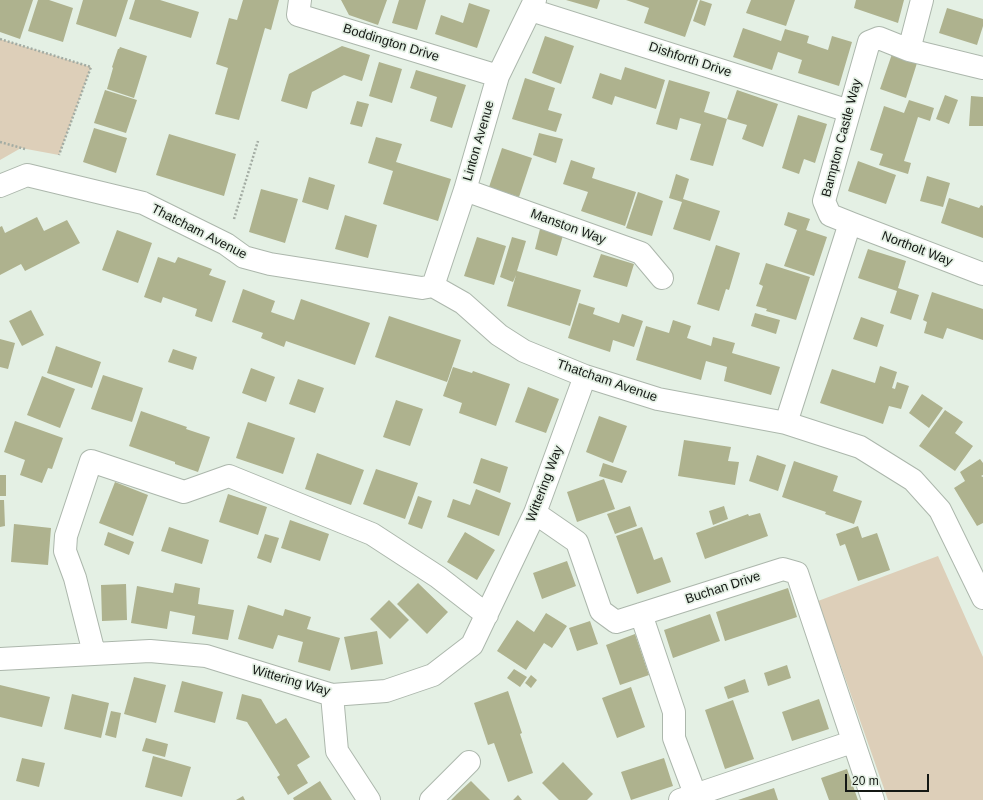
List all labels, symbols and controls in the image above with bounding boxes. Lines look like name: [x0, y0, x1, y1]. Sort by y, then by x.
street label: Boddington Drive: [341, 21, 441, 65]
street label: Dishforth Drive: [647, 39, 733, 81]
street label: Bampton Castle Way: [819, 77, 865, 199]
street label: Linton Avenue: [460, 99, 498, 183]
street label: Thatcham Avenue: [149, 201, 249, 263]
street label: Manston Way: [528, 206, 608, 248]
street label: Northolt Way: [879, 228, 955, 270]
street label: Thatcham Avenue: [555, 356, 659, 406]
street label: Wittering Way: [523, 444, 567, 524]
street label: Buchan Drive: [683, 569, 763, 607]
street label: Wittering Way: [250, 662, 332, 700]
scale bar: [847, 766, 931, 792]
text: 20 m: [852, 774, 879, 788]

